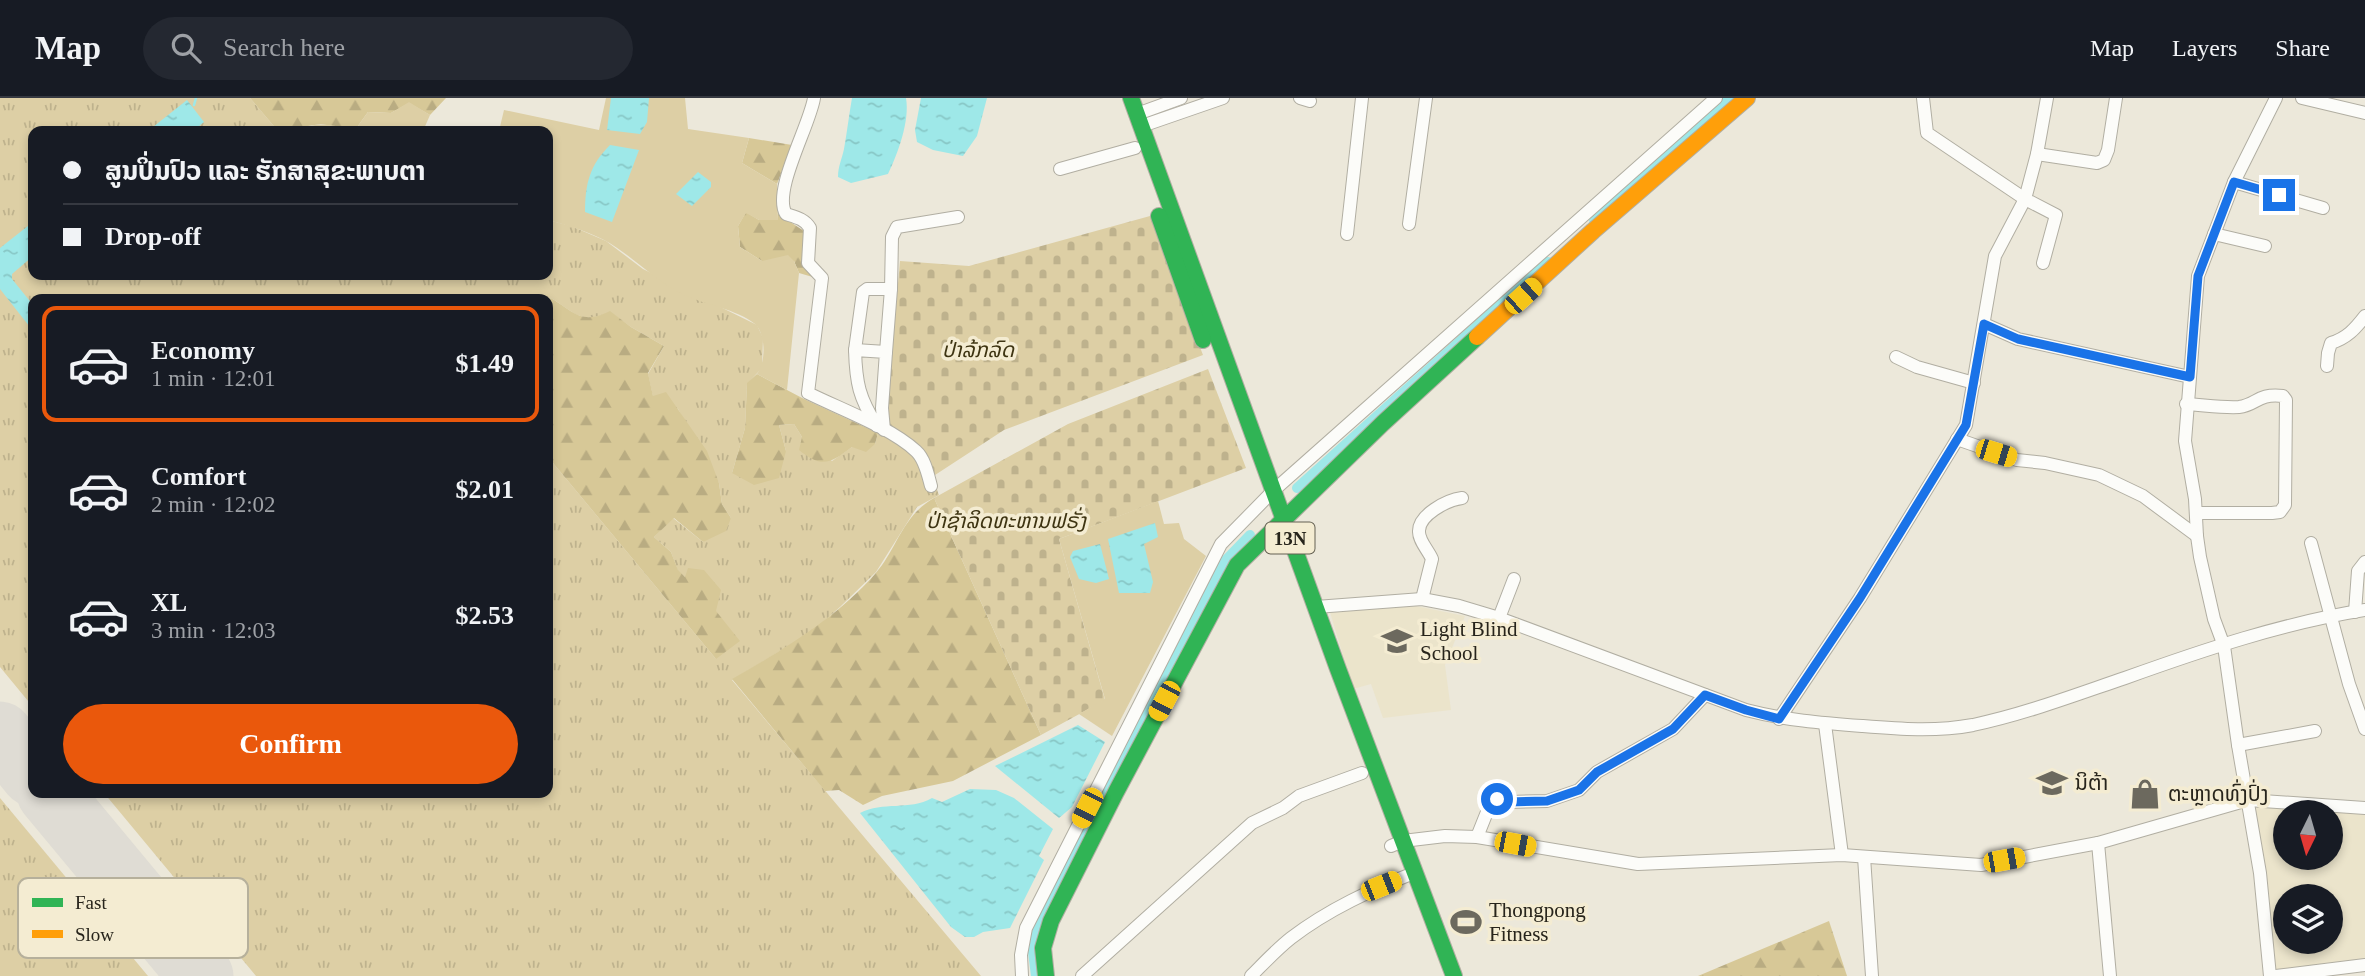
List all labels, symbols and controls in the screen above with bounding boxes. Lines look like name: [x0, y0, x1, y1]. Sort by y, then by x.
search box: [143, 17, 633, 80]
icon: search: [167, 29, 205, 67]
text: Map: [35, 30, 101, 66]
text: Search here: [223, 33, 345, 62]
text: Map: [2090, 35, 2134, 61]
text: Layers: [2172, 35, 2237, 61]
text: Share: [2275, 35, 2330, 61]
text: ສູນປິ່ນປົວ ແລະ ຮັກສາສຸຂະພາບຕາ: [105, 157, 425, 186]
route end: [2263, 179, 2295, 211]
text: Drop-off: [105, 222, 201, 251]
car: [1501, 274, 1546, 318]
icon: car: [67, 333, 130, 396]
text: Economy: [151, 336, 255, 365]
park label: ປ່າລ້ກລົດ: [942, 338, 1016, 362]
text: $1.49: [456, 349, 514, 378]
text: 1 min · 12:01: [151, 366, 276, 391]
car: [1973, 437, 2020, 469]
icon: car: [67, 459, 130, 522]
text: Comfort: [151, 462, 246, 491]
text: $2.01: [456, 475, 514, 504]
text: 2 min · 12:02: [151, 492, 276, 517]
park label: ປ່າຊ້າລິດທະຫານຟຣັ່ງ: [926, 507, 1087, 533]
road number: 13N: [1266, 522, 1314, 554]
icon: car: [67, 585, 130, 648]
text: XL: [151, 588, 187, 617]
text: $2.53: [456, 601, 514, 630]
place label: Light Blind School: [1420, 617, 1518, 665]
text: 3 min · 12:03: [151, 618, 276, 643]
school or university icon: Light Blind School: [1380, 624, 1414, 658]
car: [1145, 678, 1184, 724]
button: Confirm: [63, 704, 518, 784]
school or university icon: ນິຕ້າ: [2035, 766, 2069, 800]
place label: ນິຕ້າ: [2075, 771, 2108, 795]
shop icon: ຕະຫຼາດທົ່ງປົ່ງ: [2128, 777, 2162, 811]
place label: ຕະຫຼາດທົ່ງປົ່ງ: [2168, 779, 2268, 806]
route start: [1481, 783, 1513, 815]
car: [1069, 785, 1106, 831]
north arrow: [2273, 800, 2343, 870]
map controls: [2273, 800, 2343, 954]
car: [1493, 830, 1538, 858]
car: [1982, 846, 2027, 874]
car: [1358, 868, 1405, 904]
legend: [18, 878, 248, 958]
button: layers: [2273, 884, 2343, 954]
text: Fast: [75, 892, 107, 913]
place label: Thongpong Fitness: [1489, 898, 1586, 946]
sports icon: Thongpong Fitness: [1449, 905, 1483, 939]
text: Slow: [75, 924, 114, 945]

